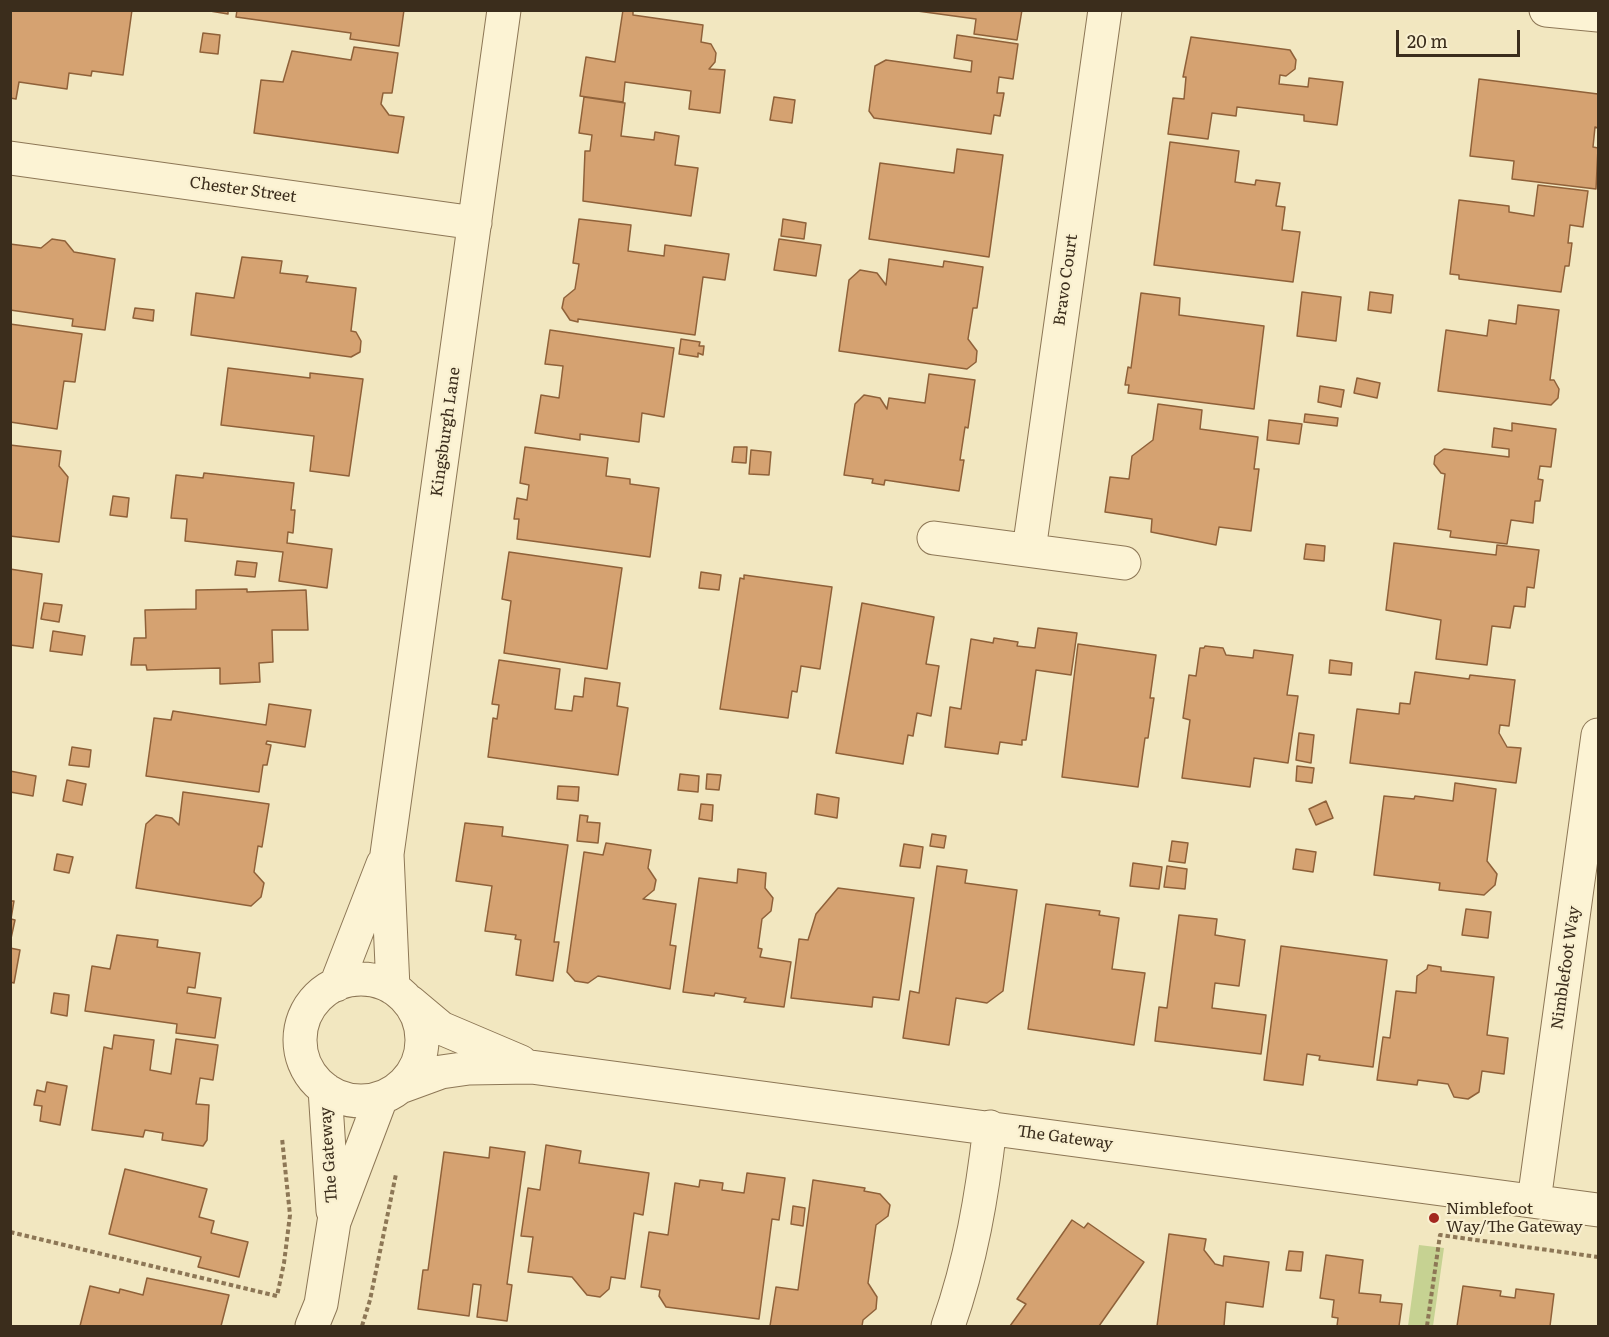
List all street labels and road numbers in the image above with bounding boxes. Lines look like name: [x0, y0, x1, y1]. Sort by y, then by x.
street label: Chester Street: [188, 173, 298, 207]
street label: Bravo Court: [1050, 233, 1082, 327]
street label: Kingsburgh Lane: [427, 366, 465, 498]
street label: Nimblefoot Way: [1548, 905, 1584, 1031]
street label: The Gateway: [316, 1106, 342, 1204]
street label: The Gateway: [1016, 1122, 1114, 1154]

